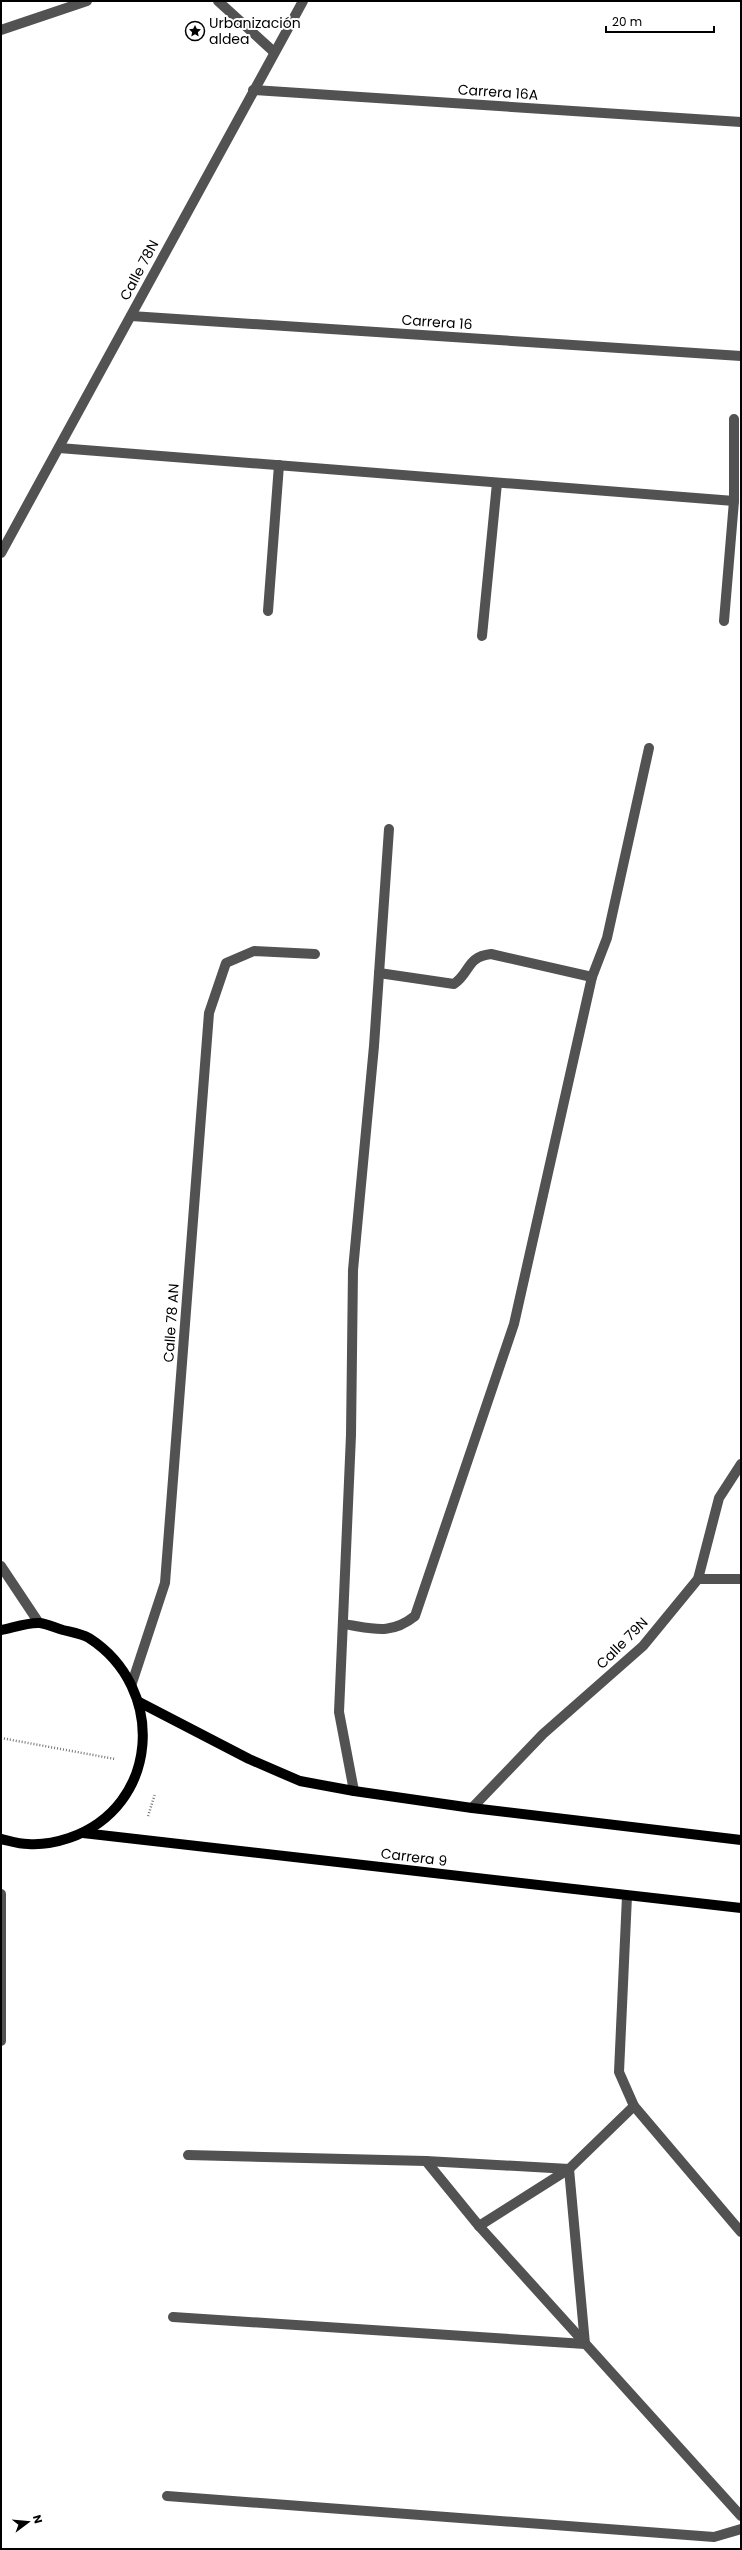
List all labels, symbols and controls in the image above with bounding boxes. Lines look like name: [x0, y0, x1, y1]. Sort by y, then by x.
scale bar: [606, 8, 714, 34]
place label: Urbanización aldea: [209, 13, 301, 49]
text: 20 m: [612, 13, 642, 30]
place icon: Urbanización aldea: [184, 20, 206, 42]
street label: Carrera 16A: [457, 79, 539, 105]
street label: Calle 78N: [115, 236, 163, 304]
street label: Carrera 16: [401, 310, 473, 334]
street label: Calle 78 AN: [158, 1283, 184, 1363]
street label: Calle 79N: [592, 1613, 652, 1673]
street label: Carrera 9: [380, 1843, 448, 1871]
north arrow: [8, 2502, 48, 2542]
text: N: [29, 2513, 46, 2525]

